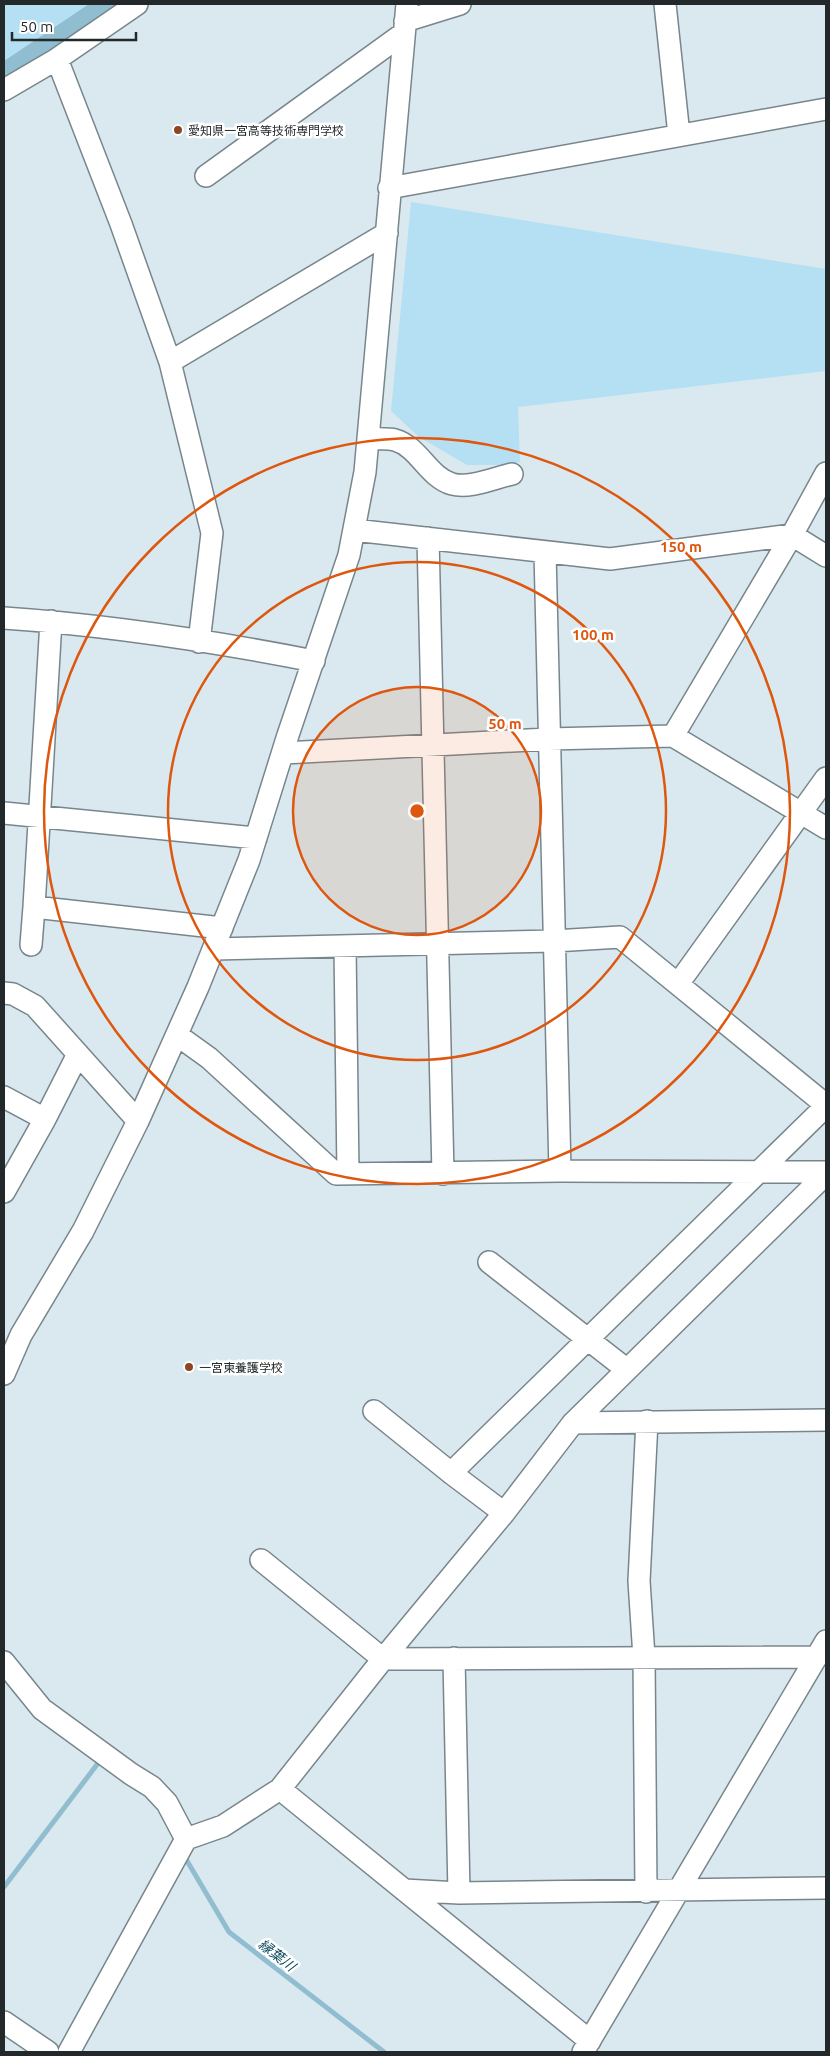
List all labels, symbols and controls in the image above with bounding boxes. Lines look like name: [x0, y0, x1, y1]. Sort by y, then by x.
scale bar: [12, 10, 136, 42]
text: 50 m: [20, 18, 53, 35]
marker: 愛知県一宮高等技術専門学校: [172, 124, 184, 136]
place label: 愛知県一宮高等技術専門学校: [188, 124, 344, 137]
text: 150 m: [660, 538, 702, 555]
text: 100 m: [572, 626, 614, 643]
text: 50 m: [488, 715, 522, 732]
centre of rings: [408, 802, 426, 820]
marker: 一宮東養護学校: [183, 1361, 195, 1373]
place label: 一宮東養護学校: [199, 1361, 283, 1374]
water label: 縁葉川: [256, 1936, 300, 1975]

